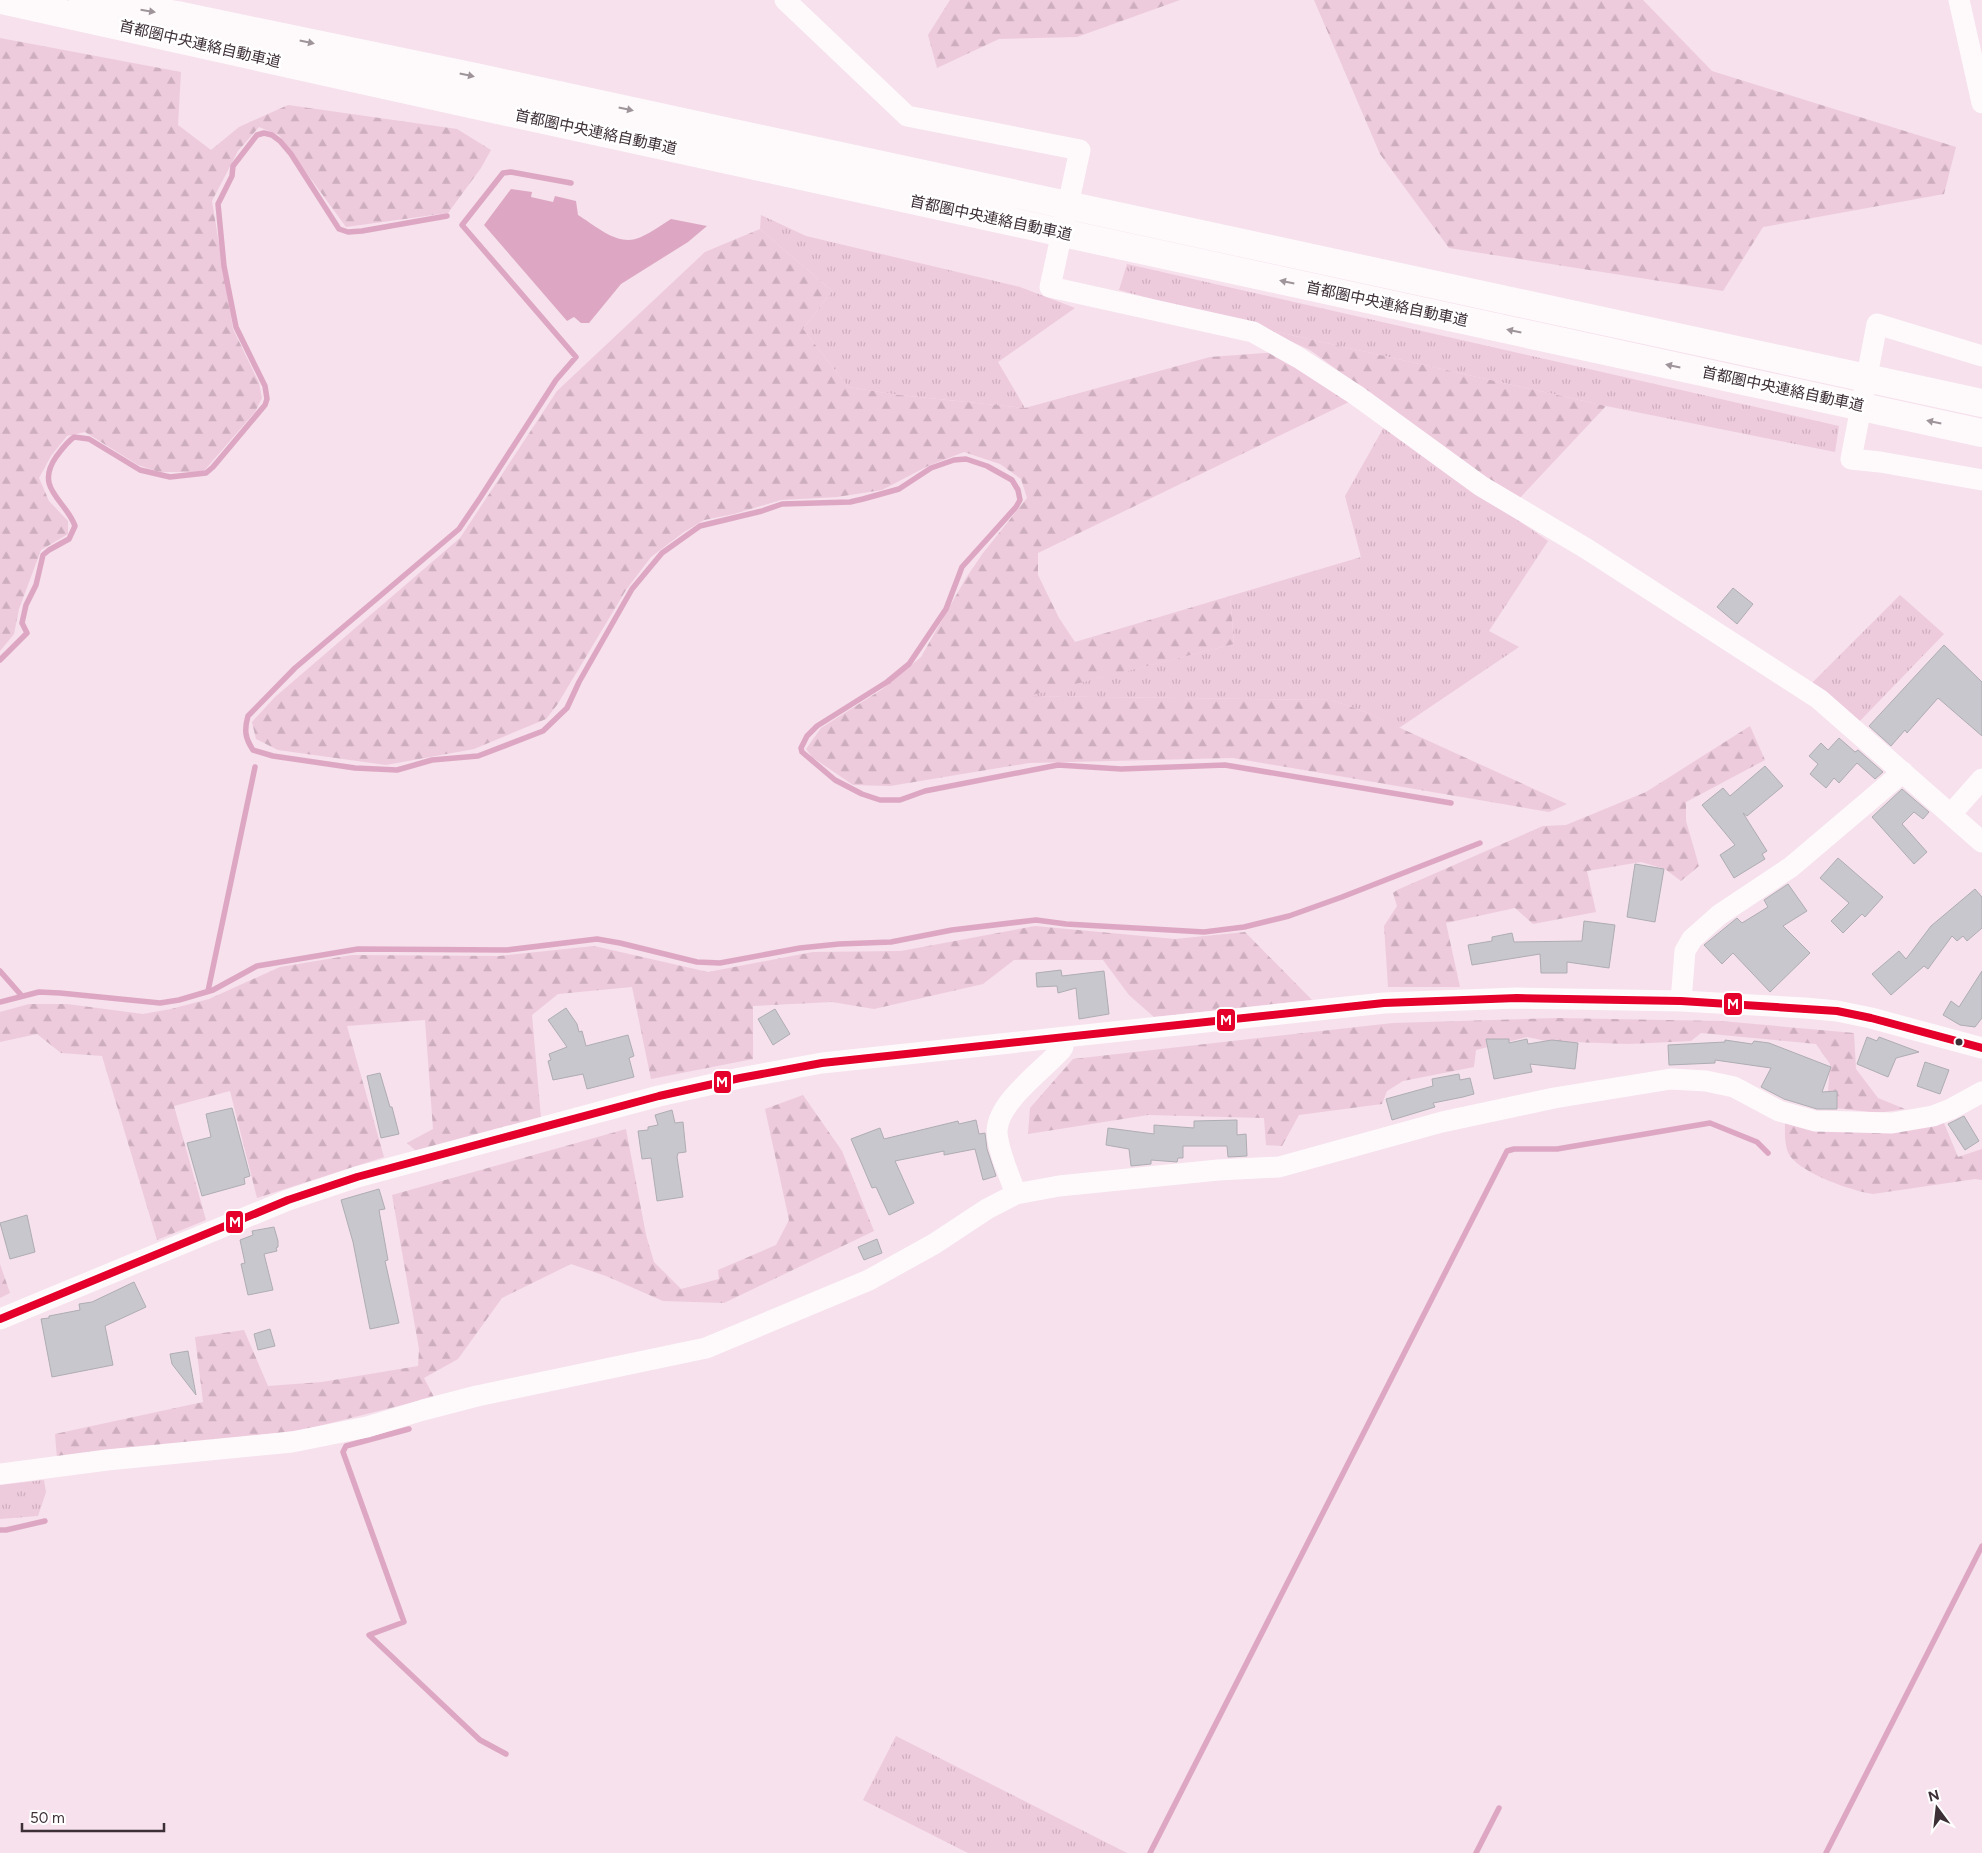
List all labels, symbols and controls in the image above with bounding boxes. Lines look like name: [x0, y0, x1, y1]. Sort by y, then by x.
one-way arrow: [140, 7, 156, 15]
street label: 首都圏中央連絡自動車道: [118, 17, 282, 71]
one-way arrow: [300, 38, 315, 46]
one-way arrow: [459, 71, 474, 79]
one-way arrow: [618, 105, 633, 113]
street label: 首都圏中央連絡自動車道: [513, 106, 679, 158]
street label: 首都圏中央連絡自動車道: [908, 192, 1074, 244]
one-way arrow: [1279, 278, 1295, 286]
street label: 首都圏中央連絡自動車道: [1304, 278, 1470, 330]
one-way arrow: [1507, 327, 1522, 335]
one-way arrow: [1665, 361, 1681, 369]
street label: 首都圏中央連絡自動車道: [1700, 363, 1866, 415]
one-way arrow: [1927, 418, 1942, 426]
line badge: M: [1723, 992, 1743, 1016]
text: M: [1727, 996, 1739, 1013]
line badge: M: [1216, 1008, 1236, 1032]
text: M: [1220, 1012, 1232, 1029]
unlabelled marker: [1954, 1037, 1964, 1047]
line badge: M: [713, 1070, 732, 1094]
text: M: [716, 1074, 728, 1091]
line badge: M: [225, 1210, 244, 1234]
text: M: [229, 1214, 241, 1231]
north arrow: [1912, 1783, 1962, 1833]
text: N: [1926, 1786, 1941, 1806]
scale bar: [22, 1800, 165, 1832]
text: 50 m: [30, 1809, 65, 1827]

